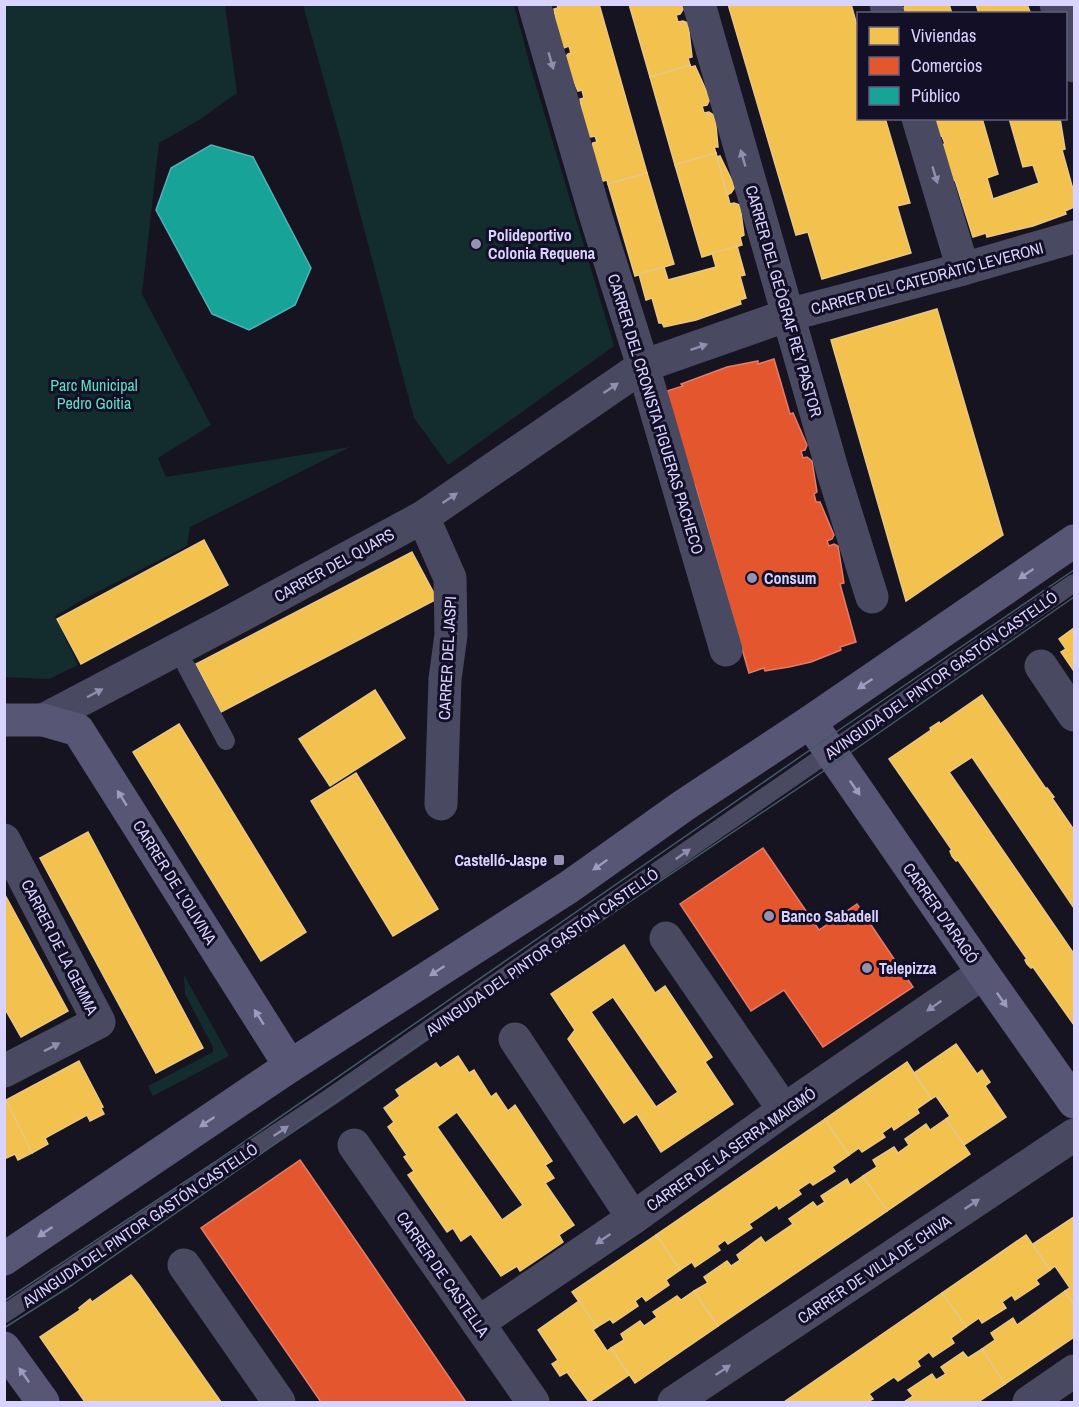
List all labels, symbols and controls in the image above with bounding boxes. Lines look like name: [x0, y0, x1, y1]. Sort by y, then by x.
legend: [857, 12, 1067, 120]
text: Viviendas: [911, 23, 976, 48]
one-way arrow: [547, 52, 556, 70]
text: Comercios: [911, 53, 982, 78]
text: Público: [911, 83, 960, 108]
one-way arrow: [738, 149, 747, 167]
one-way arrow: [931, 166, 940, 184]
street label: CARRER DEL GEÒGRAF REY PASTOR: [740, 183, 828, 420]
place label: Polideportivo Colonia Requena: [488, 224, 596, 264]
street label: CARRER DEL CATEDRÀTIC LEVERONI: [808, 236, 1046, 320]
marker: Polideportivo Colonia Requena: [469, 237, 483, 251]
street label: CARRER DEL CRONISTA FIGUERAS PACHECO: [603, 271, 709, 557]
one-way arrow: [690, 341, 708, 351]
park label: Parc Municipal Pedro Goitia: [50, 374, 138, 414]
one-way arrow: [603, 383, 619, 394]
one-way arrow: [441, 492, 457, 504]
street label: CARRER DEL QUARS: [270, 523, 398, 607]
place label: Consum: [764, 567, 816, 589]
one-way arrow: [1018, 568, 1034, 579]
marker: Consum: [745, 571, 759, 585]
street label: AVINGUDA DEL PINTOR GASTÓN CASTELLÓ: [819, 586, 1062, 765]
street label: CARRER DEL JASPI: [433, 595, 461, 721]
one-way arrow: [857, 678, 873, 689]
one-way arrow: [87, 688, 104, 698]
one-way arrow: [849, 779, 861, 795]
one-way arrow: [117, 790, 128, 806]
street label: CARRER DE L'OLIVINA: [128, 816, 222, 948]
one-way arrow: [675, 848, 691, 860]
place label: Castelló-Jaspe: [454, 849, 547, 871]
marker: Castelló-Jaspe: [552, 853, 566, 867]
street label: CARRER D'ARAGÓ: [898, 858, 984, 968]
one-way arrow: [592, 859, 608, 870]
street label: AVINGUDA DEL PINTOR GASTÓN CASTELLÓ: [420, 863, 663, 1042]
street label: CARRER DE LA GEMMA: [16, 875, 104, 1019]
place label: Banco Sabadell: [781, 905, 879, 927]
marker: Banco Sabadell: [762, 909, 776, 923]
place label: Telepizza: [879, 957, 937, 979]
marker: Telepizza: [860, 961, 874, 975]
one-way arrow: [429, 966, 445, 977]
one-way arrow: [996, 992, 1007, 1008]
one-way arrow: [927, 1000, 943, 1012]
one-way arrow: [253, 1008, 264, 1025]
one-way arrow: [43, 1042, 60, 1052]
street label: CARRER DE LA SERRA MAIGMÓ: [642, 1082, 820, 1216]
one-way arrow: [199, 1116, 215, 1128]
one-way arrow: [272, 1125, 288, 1137]
street label: AVINGUDA DEL PINTOR GASTÓN CASTELLÓ: [17, 1138, 262, 1313]
one-way arrow: [964, 1198, 981, 1209]
street label: CARRER DE CASTELLA: [392, 1207, 495, 1341]
street label: CARRER DE VILLA DE CHIVA: [793, 1209, 955, 1329]
one-way arrow: [37, 1226, 53, 1237]
one-way arrow: [594, 1233, 611, 1244]
one-way arrow: [714, 1364, 730, 1376]
one-way arrow: [19, 1367, 30, 1383]

